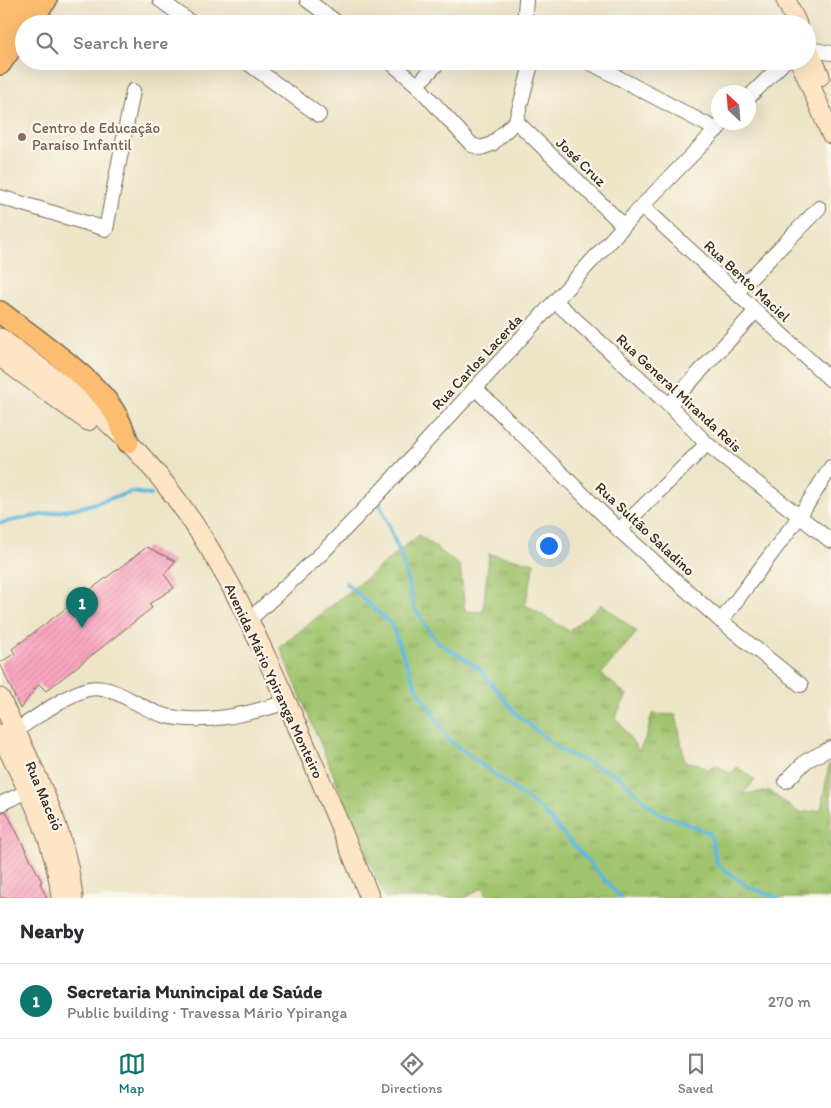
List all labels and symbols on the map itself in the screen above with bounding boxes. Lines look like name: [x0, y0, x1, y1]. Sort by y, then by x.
north arrow: [711, 85, 756, 130]
place label: Centro de Educação Paraíso Infantil: [32, 119, 160, 154]
marker: Centro de Educação Paraíso Infantil: [16, 131, 28, 143]
street label: José Cruz: [552, 134, 610, 190]
street label: Rua Bento Maciel: [700, 236, 794, 326]
street label: Rua Carlos Lacerda: [428, 310, 526, 414]
street label: Rua General Miranda Reis: [613, 330, 746, 456]
street label: Rua Sultão Saladino: [592, 478, 698, 580]
your location: [536, 533, 562, 559]
street label: Avenida Mário Ypiranga Monteiro: [221, 581, 327, 781]
pin: 1: [66, 587, 98, 628]
street label: Rua Maceió: [21, 759, 67, 833]

